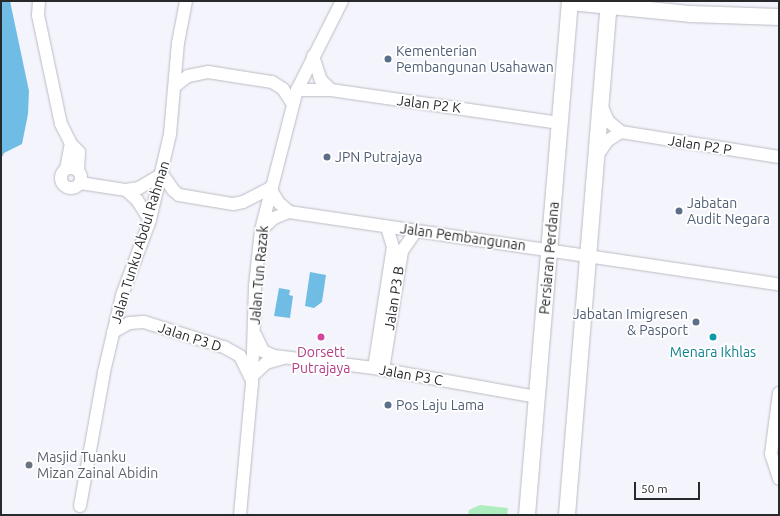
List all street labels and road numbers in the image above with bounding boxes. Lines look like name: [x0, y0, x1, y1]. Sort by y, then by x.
street label: Jalan P2 K: [396, 92, 462, 116]
street label: Jalan P2 P: [667, 132, 733, 158]
street label: Jalan Tunku Abdul Rahman: [107, 159, 173, 325]
street label: Persiaran Perdana: [536, 201, 562, 315]
street label: Jalan Pembangunan: [399, 220, 527, 254]
street label: Jalan Tun Razak: [246, 225, 272, 325]
street label: Jalan P3 B: [381, 265, 407, 331]
street label: Jalan P3 D: [156, 319, 224, 355]
street label: Jalan P3 C: [378, 361, 444, 389]

